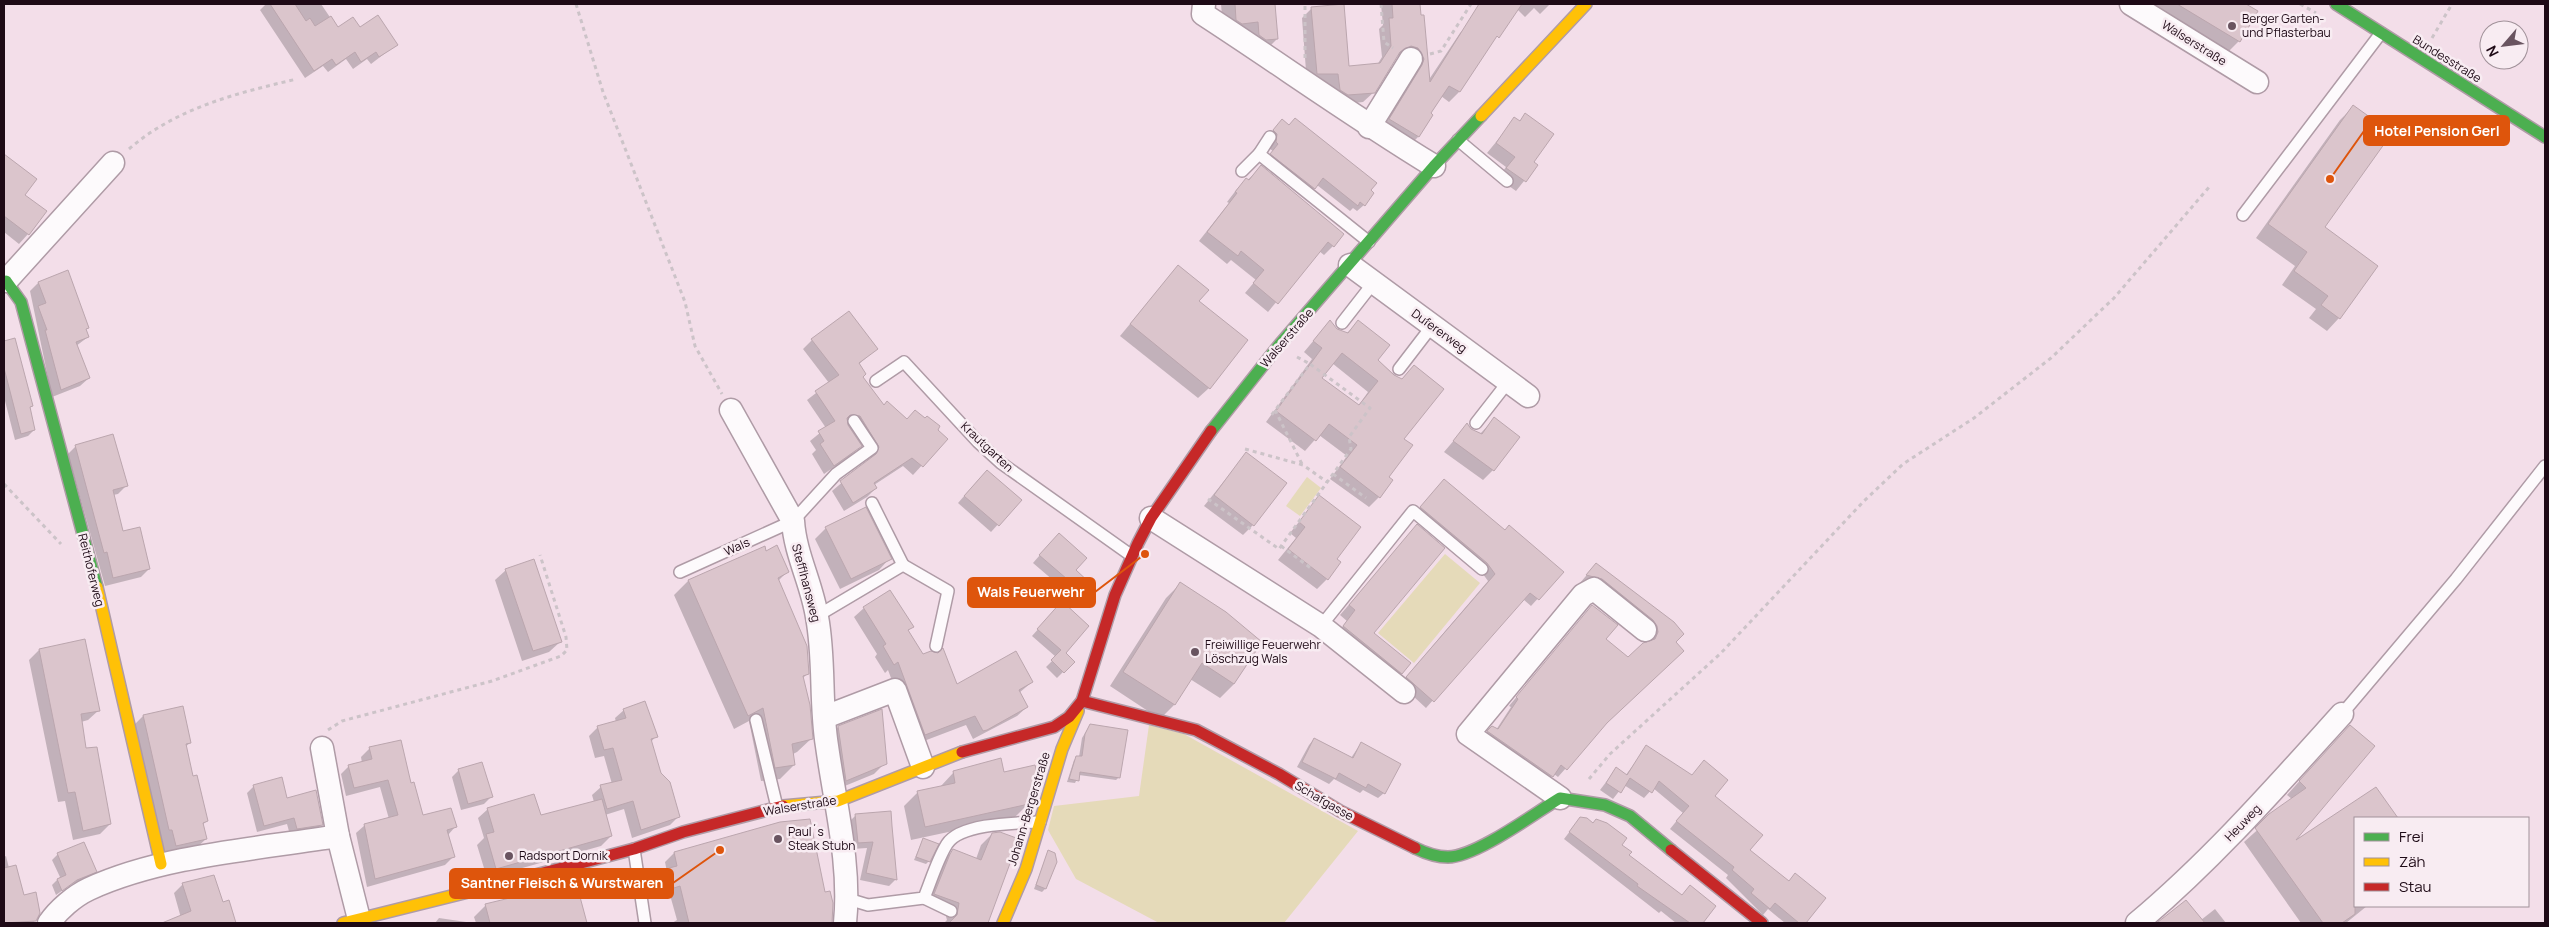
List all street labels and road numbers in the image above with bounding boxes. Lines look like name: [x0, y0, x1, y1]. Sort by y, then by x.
street label: Walserstraße: [2159, 16, 2230, 69]
street label: Bundesstraße: [2410, 31, 2485, 86]
street label: Walserstraße: [1256, 304, 1317, 371]
street label: Dufererweg: [1408, 305, 1471, 357]
street label: Krautgarten: [957, 418, 1017, 476]
street label: Reithoferweg: [74, 532, 109, 608]
street label: Wals: [721, 533, 752, 560]
street label: Stefflhansweg: [788, 542, 825, 624]
street label: Johann-Bergerstraße: [1003, 750, 1054, 868]
street label: Schafgasse: [1292, 777, 1357, 824]
street label: Walserstraße: [762, 791, 838, 820]
street label: Heuweg: [2221, 800, 2265, 845]

